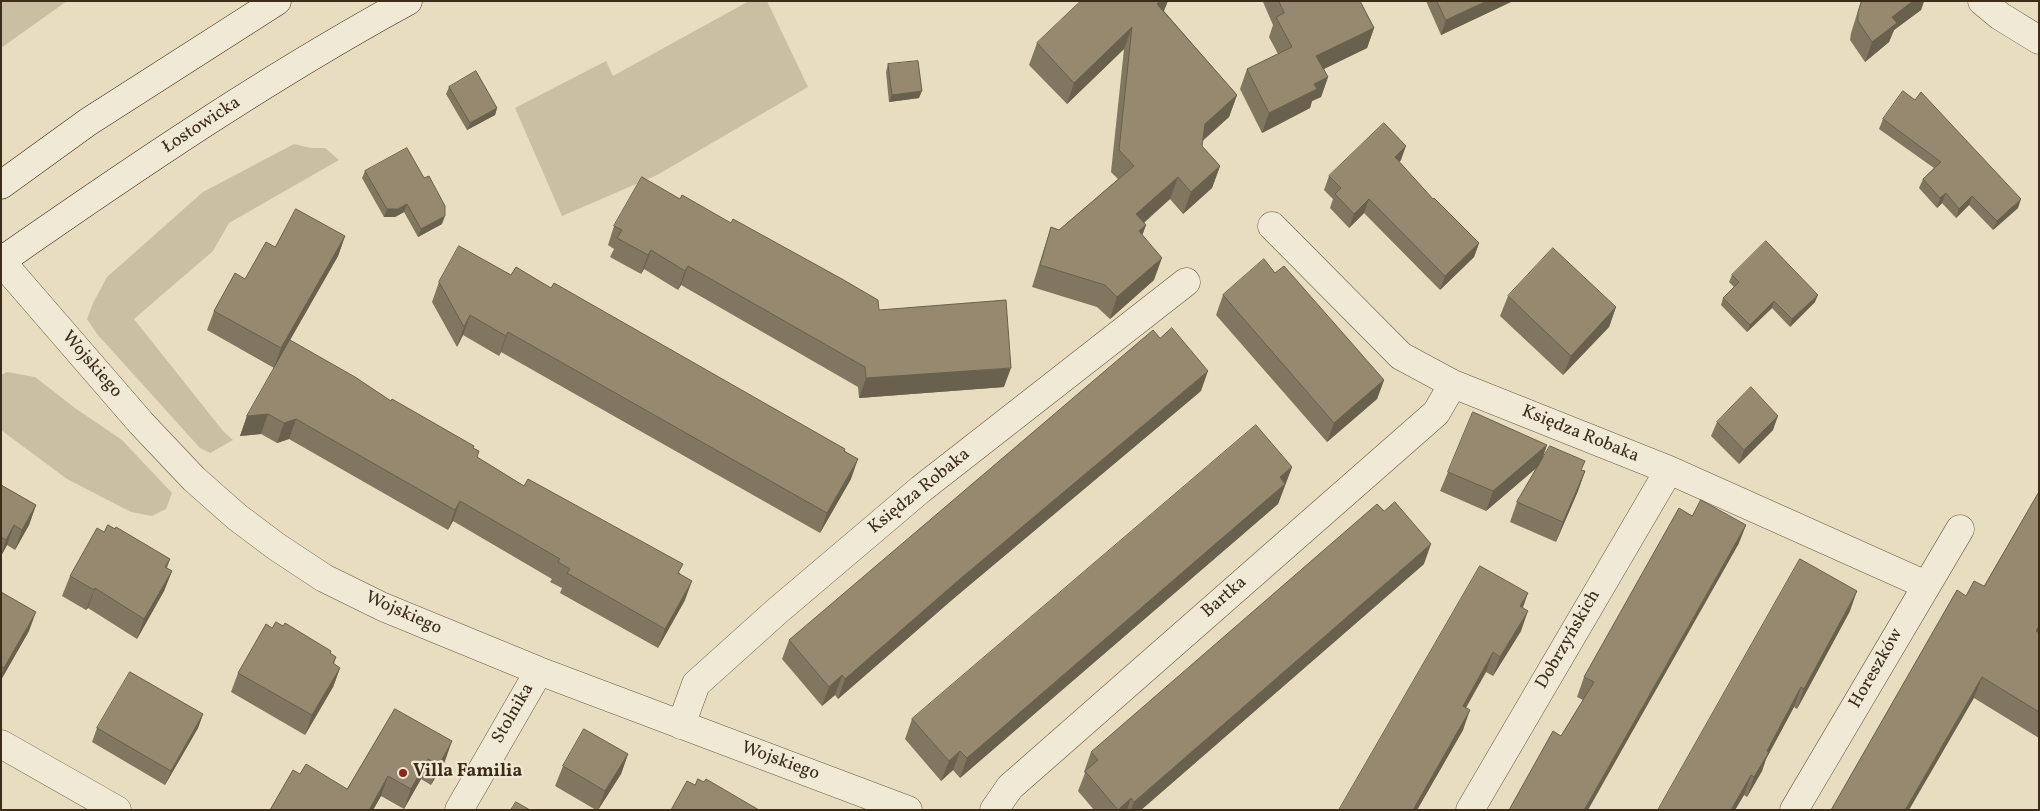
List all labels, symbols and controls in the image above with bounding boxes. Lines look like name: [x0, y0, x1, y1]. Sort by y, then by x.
street label: Łostowicka: [159, 93, 245, 159]
street label: Wojskiego: [56, 327, 126, 403]
street label: Księdza Robaka: [1518, 402, 1642, 468]
street label: Księdza Robaka: [865, 444, 975, 540]
street label: Bartka: [1198, 573, 1252, 623]
street label: Dobrzyńskich: [1532, 587, 1606, 693]
street label: Wojskiego: [361, 588, 445, 640]
street label: Horeszków: [1845, 625, 1909, 713]
street label: Stolnika: [488, 680, 540, 748]
street label: Wojskiego: [738, 738, 822, 786]
place label: Villa Familia: [413, 762, 522, 784]
marker: Villa Familia: [397, 767, 409, 779]

